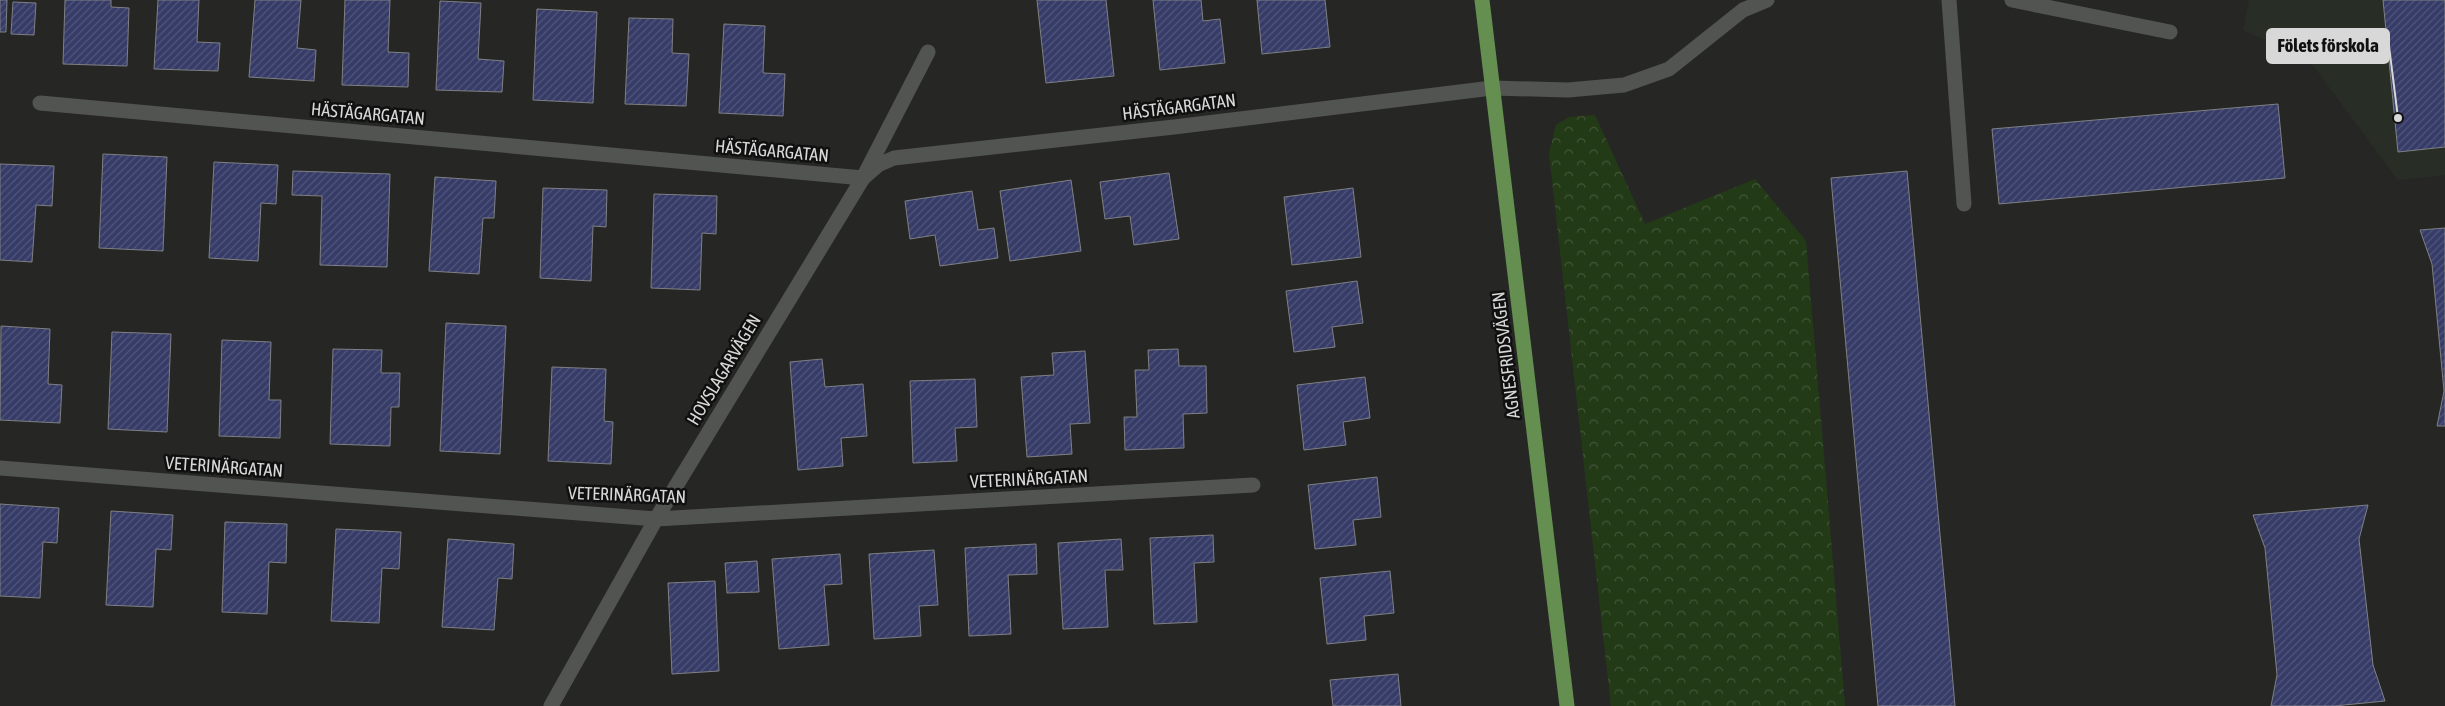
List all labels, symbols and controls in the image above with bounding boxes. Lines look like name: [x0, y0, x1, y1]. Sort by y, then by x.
callout: Fölets förskola: [2267, 29, 2389, 63]
text: Fölets förskola: [2277, 34, 2379, 56]
street label: HÄSTÄGARGATAN: [1121, 89, 1237, 124]
street label: HÄSTÄGARGATAN: [310, 98, 426, 129]
street label: HÄSTÄGARGATAN: [714, 135, 830, 166]
street label: AGNESFRIDSVÄGEN: [1487, 290, 1524, 420]
street label: HOVSLAGARVÄGEN: [682, 311, 765, 429]
street label: VETERINÄRGATAN: [164, 452, 284, 481]
street label: VETERINÄRGATAN: [969, 465, 1089, 492]
street label: VETERINÄRGATAN: [568, 482, 686, 507]

